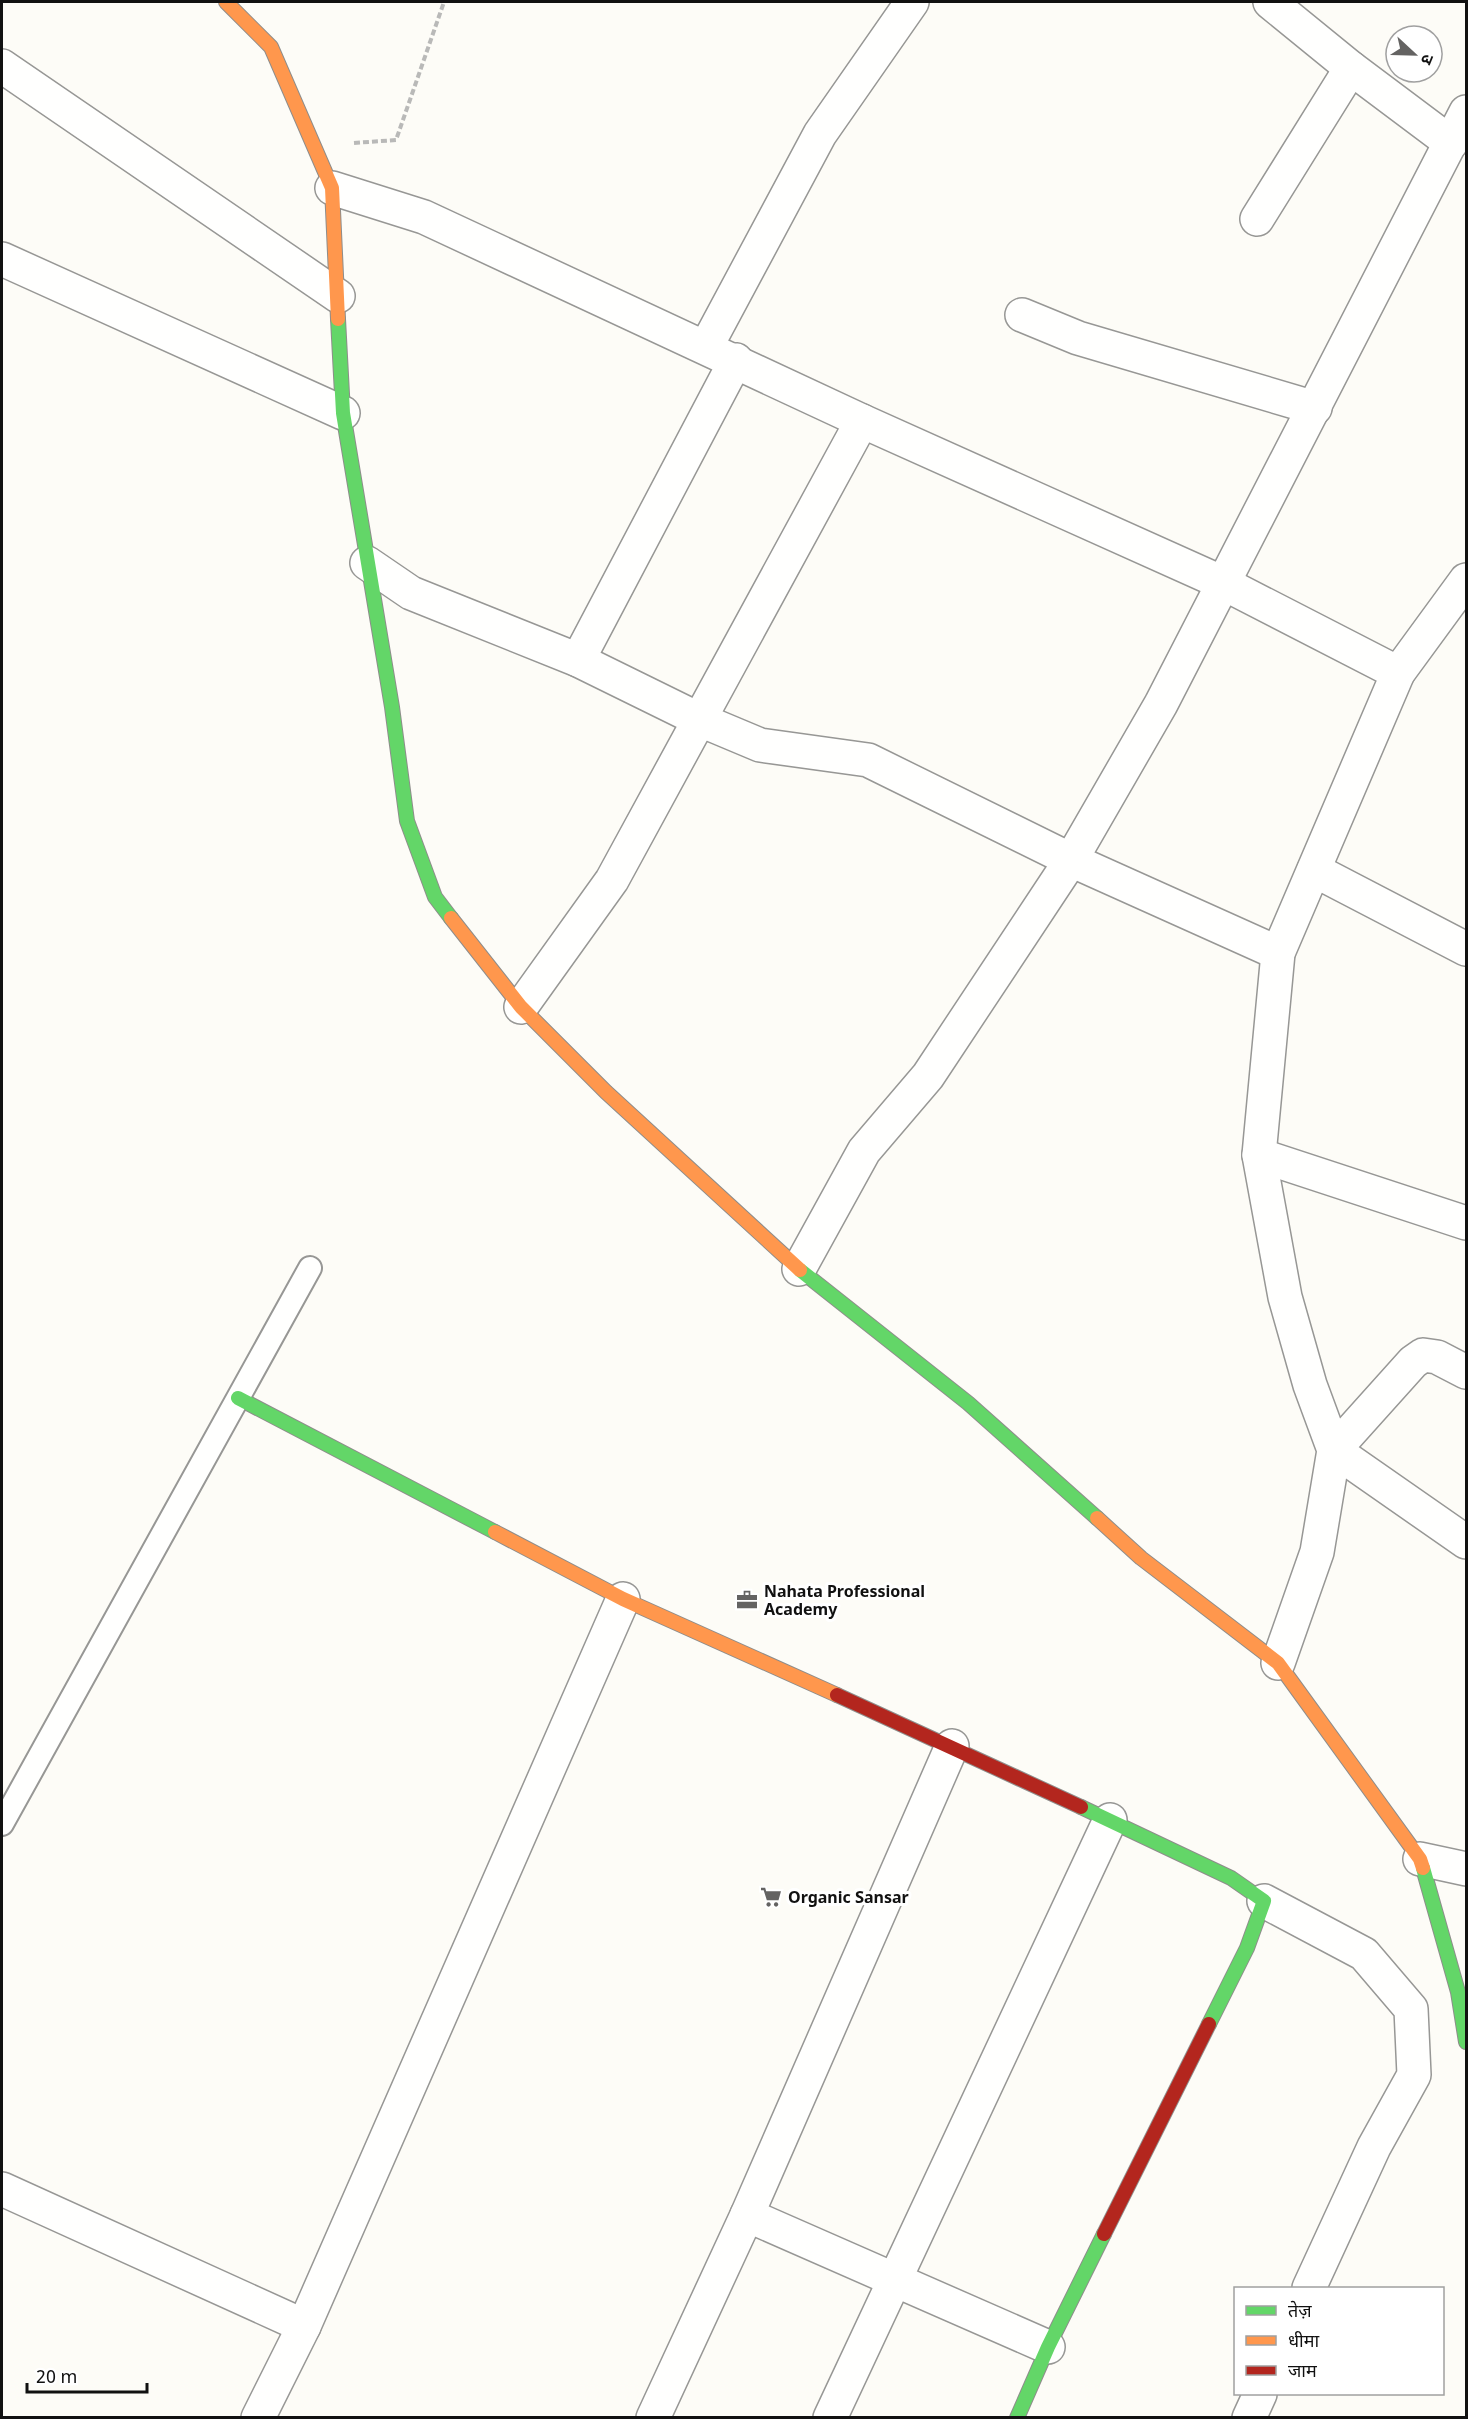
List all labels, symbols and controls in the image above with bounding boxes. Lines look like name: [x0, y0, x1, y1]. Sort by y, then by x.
north arrow: [1384, 24, 1444, 84]
text: उ: [1414, 50, 1437, 68]
place label: Nahata Professional Academy: [764, 1583, 925, 1622]
office icon: Nahata Professional Academy: [735, 1588, 759, 1612]
supermarket icon: Organic Sansar: [759, 1885, 783, 1909]
place label: Organic Sansar: [788, 1889, 909, 1910]
legend: [1234, 2287, 1444, 2395]
text: तेज़: [1288, 2300, 1312, 2324]
text: धीमा: [1288, 2331, 1319, 2354]
scale bar: [27, 2356, 147, 2394]
text: जाम: [1288, 2361, 1318, 2384]
text: 20 m: [36, 2367, 77, 2390]

